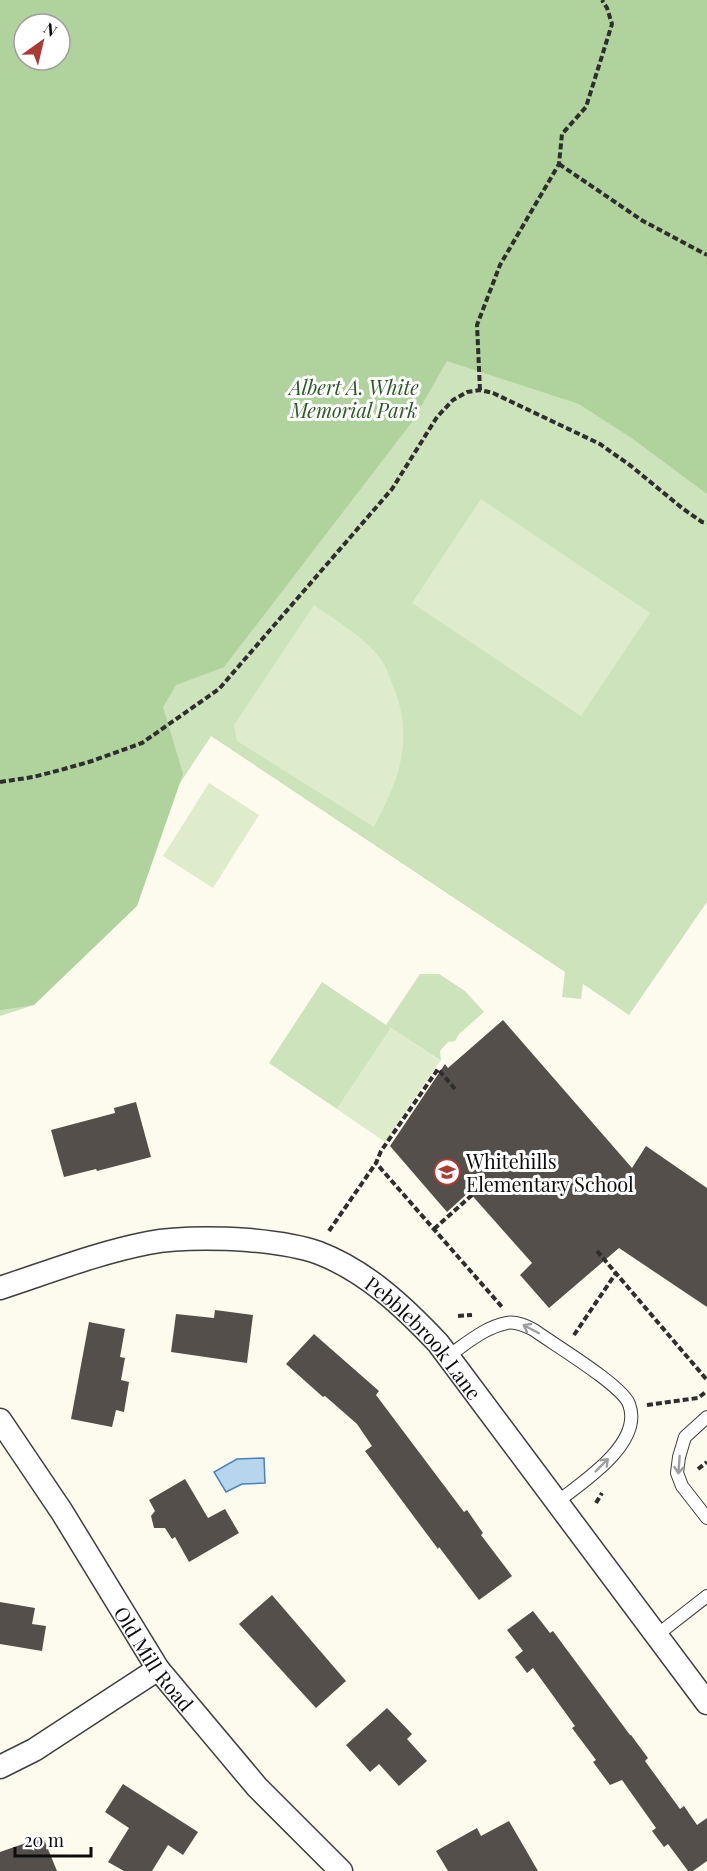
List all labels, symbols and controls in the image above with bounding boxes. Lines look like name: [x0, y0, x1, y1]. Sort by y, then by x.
north arrow: [12, 12, 72, 72]
text: N: [40, 17, 62, 41]
park label: Albert A. White Memorial Park: [287, 373, 419, 423]
place label: Whitehills Elementary School: [465, 1147, 634, 1197]
school or university icon: Whitehills Elementary School: [432, 1157, 462, 1187]
street label: Pebblebrook Lane: [360, 1269, 489, 1404]
one-way arrow: [523, 1323, 541, 1335]
one-way arrow: [673, 1455, 684, 1474]
one-way arrow: [595, 1458, 610, 1473]
street label: Old Mill Road: [109, 1601, 201, 1716]
scale bar: [15, 1820, 92, 1858]
text: 20 m: [24, 1828, 64, 1852]

